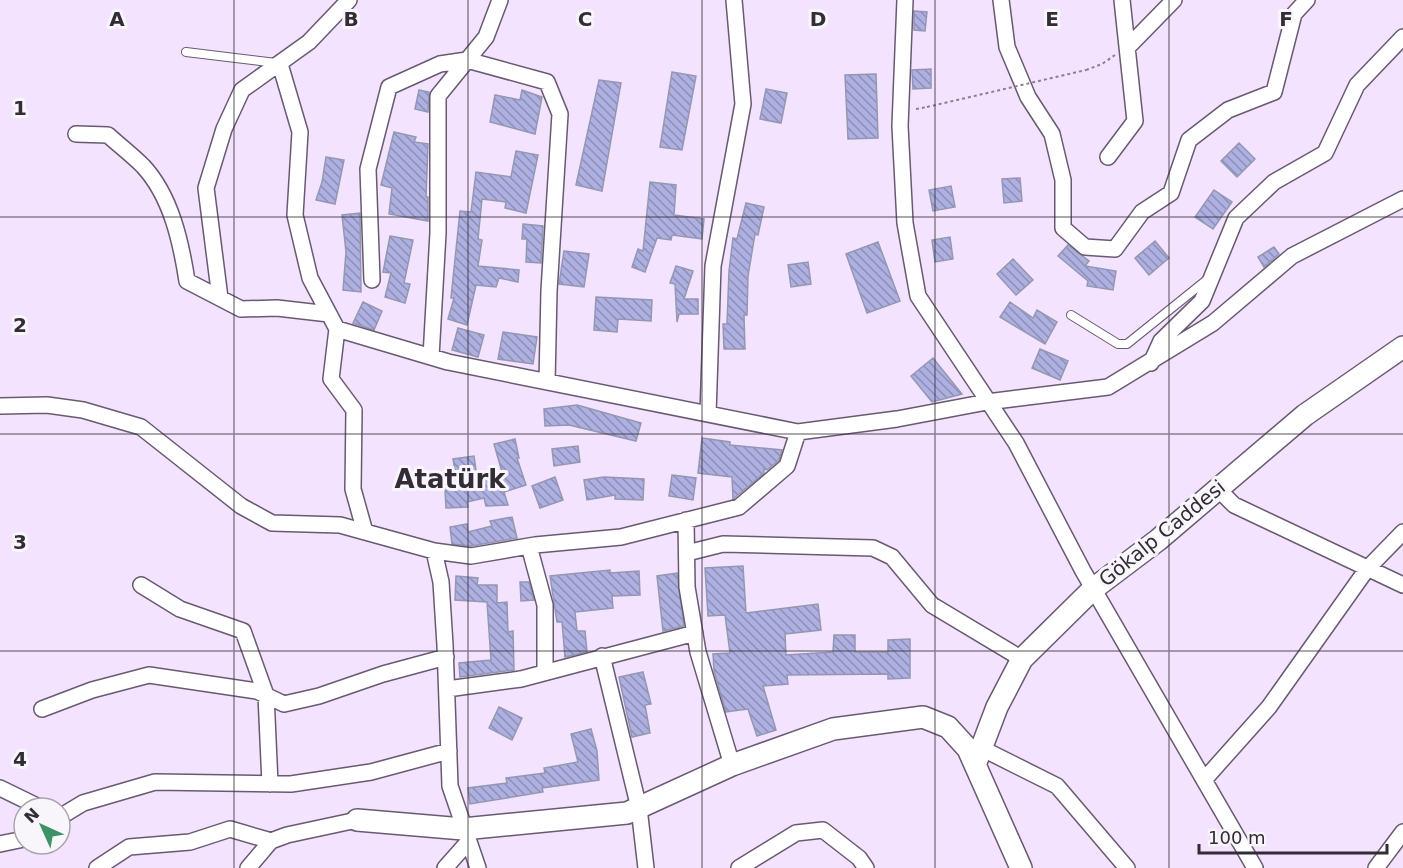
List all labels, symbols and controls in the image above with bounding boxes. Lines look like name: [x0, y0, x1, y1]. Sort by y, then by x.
text: A: [109, 7, 125, 31]
text: B: [343, 7, 359, 31]
text: C: [578, 7, 592, 31]
text: D: [810, 7, 826, 31]
text: E: [1045, 7, 1059, 31]
text: F: [1279, 7, 1293, 31]
text: 1: [13, 96, 27, 120]
text: 2: [13, 313, 27, 337]
district label: Atatürk: [394, 464, 506, 494]
street label: Gökalp Caddesi: [1094, 475, 1230, 591]
text: 3: [13, 530, 27, 554]
text: 4: [13, 747, 27, 771]
north arrow: [12, 796, 72, 856]
text: N: [20, 804, 43, 827]
scale bar: [1199, 817, 1386, 855]
text: 100 m: [1208, 827, 1266, 848]

